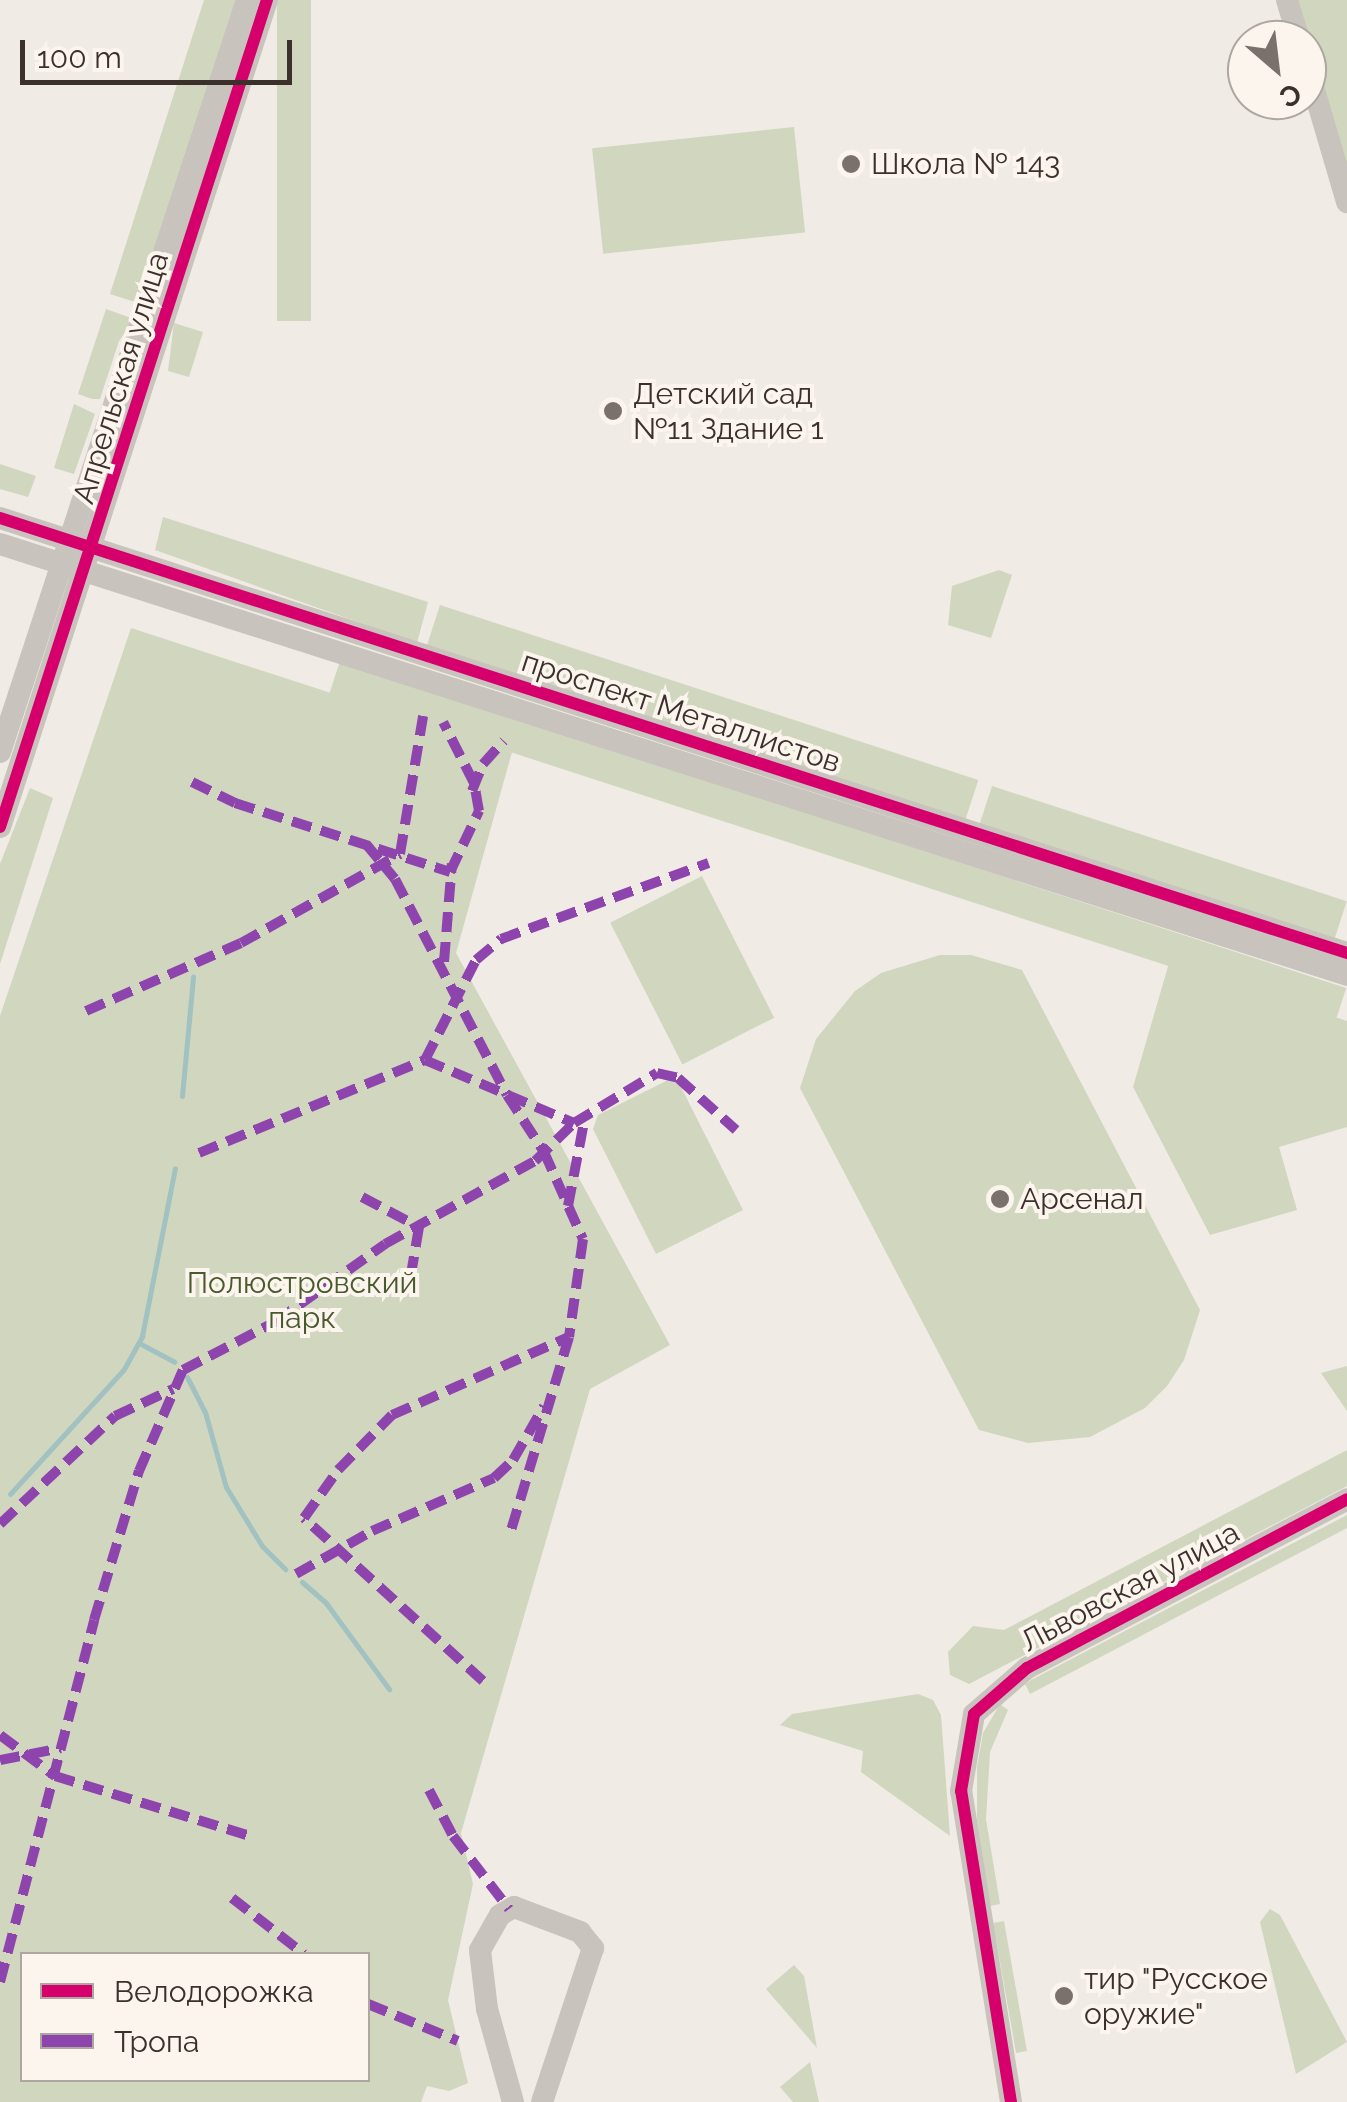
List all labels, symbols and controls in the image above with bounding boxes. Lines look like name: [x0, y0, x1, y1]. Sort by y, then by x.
scale bar: [25, 20, 298, 82]
north arrow: [1227, 20, 1327, 120]
text: 100 m: [37, 40, 122, 75]
text: С: [1274, 76, 1307, 114]
place label: Школа № 143: [871, 146, 1060, 182]
marker: Школа № 143: [840, 153, 862, 175]
street label: Апрельская улица: [66, 248, 176, 508]
place label: Детский сад №11 Здание 1: [633, 376, 824, 446]
marker: Детский сад №11 Здание 1: [602, 400, 624, 422]
street label: проспект Металлистов: [517, 643, 845, 781]
place label: Арсенал: [1020, 1181, 1144, 1217]
marker: Арсенал: [989, 1188, 1011, 1210]
park label: Полюстровский парк: [187, 1265, 417, 1336]
street label: Львовская улица: [1014, 1514, 1246, 1660]
legend: [20, 1952, 370, 2082]
place label: тир "Русское оружие": [1084, 1961, 1268, 2032]
text: Велодорожка: [114, 1974, 314, 2009]
marker: тир "Русское оружие": [1053, 1985, 1075, 2007]
text: Тропа: [114, 2024, 199, 2059]

